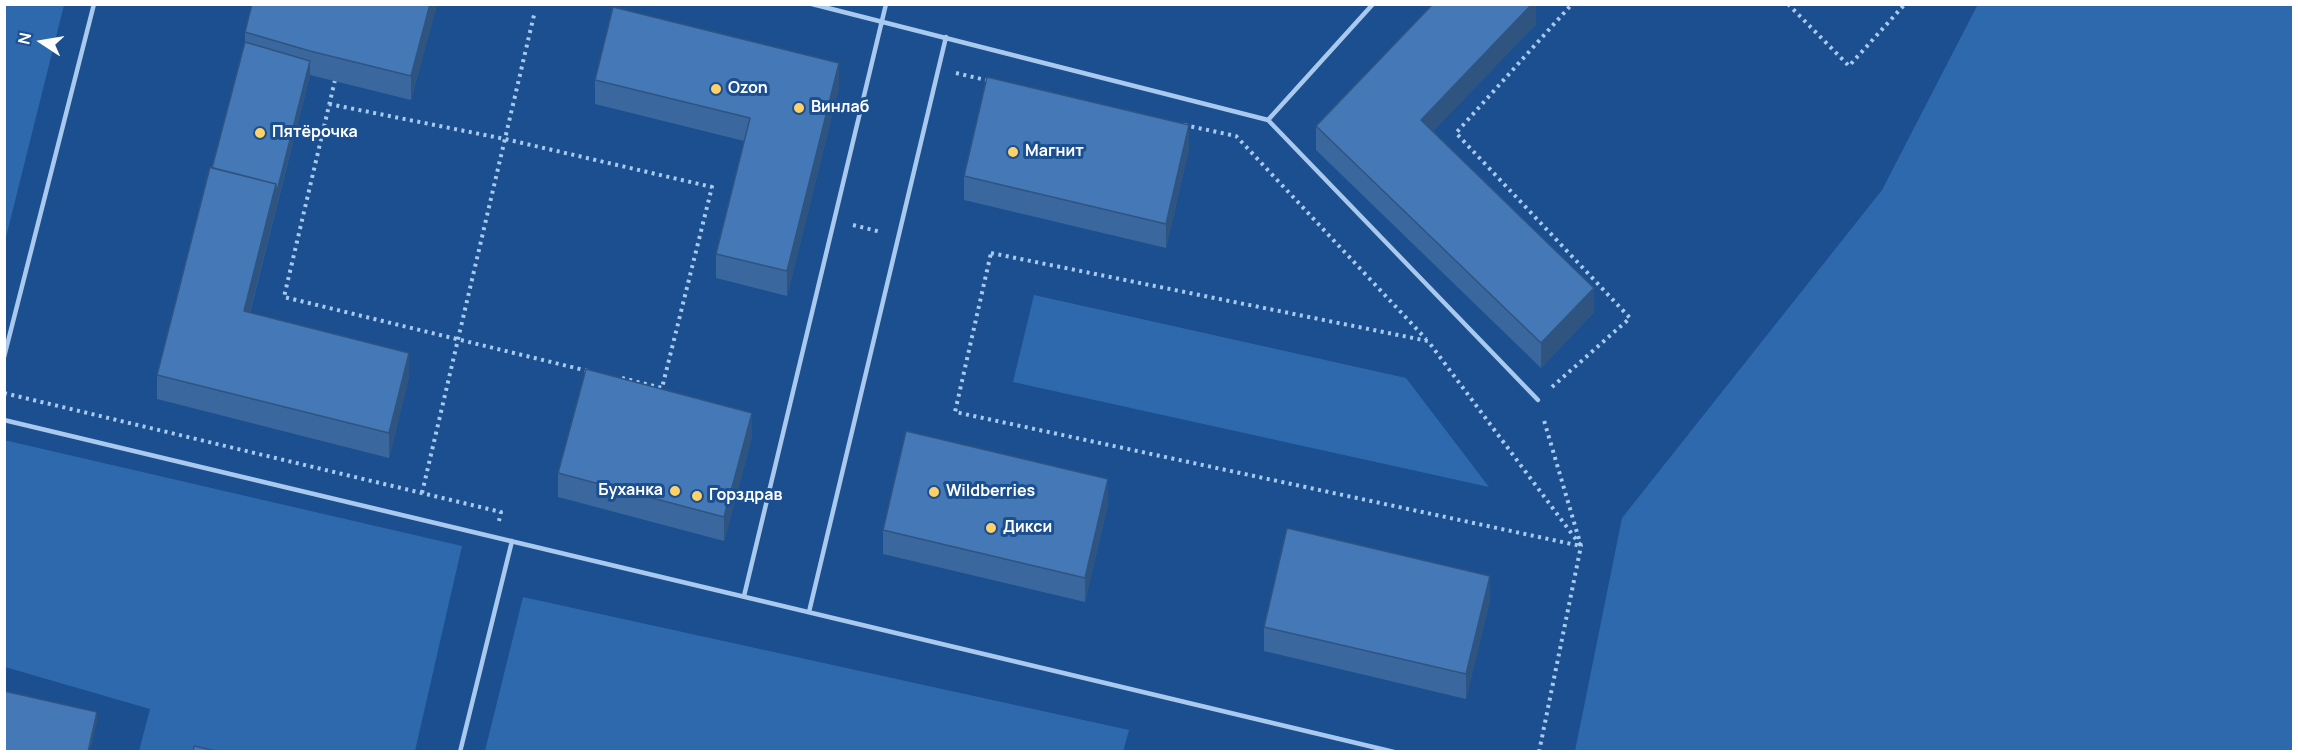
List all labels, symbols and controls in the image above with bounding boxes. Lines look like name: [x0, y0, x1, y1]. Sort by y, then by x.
north arrow: [12, 12, 72, 72]
text: N: [12, 30, 36, 46]
place label: Ozon: [728, 79, 768, 99]
marker: Ozon: [709, 82, 723, 96]
place label: Винлаб: [811, 98, 869, 118]
marker: Винлаб: [792, 101, 806, 115]
place label: Пятёрочка: [272, 123, 358, 143]
marker: Пятёрочка: [253, 126, 267, 140]
place label: Магнит: [1025, 142, 1084, 162]
marker: Магнит: [1006, 145, 1020, 159]
place label: Буханка: [598, 481, 663, 501]
place label: Wildberries: [946, 482, 1035, 502]
marker: Буханка: [668, 484, 682, 498]
marker: Wildberries: [927, 485, 941, 499]
place label: Горздрав: [709, 486, 782, 506]
marker: Горздрав: [690, 489, 704, 503]
place label: Дикси: [1003, 518, 1052, 538]
marker: Дикси: [984, 521, 998, 535]

